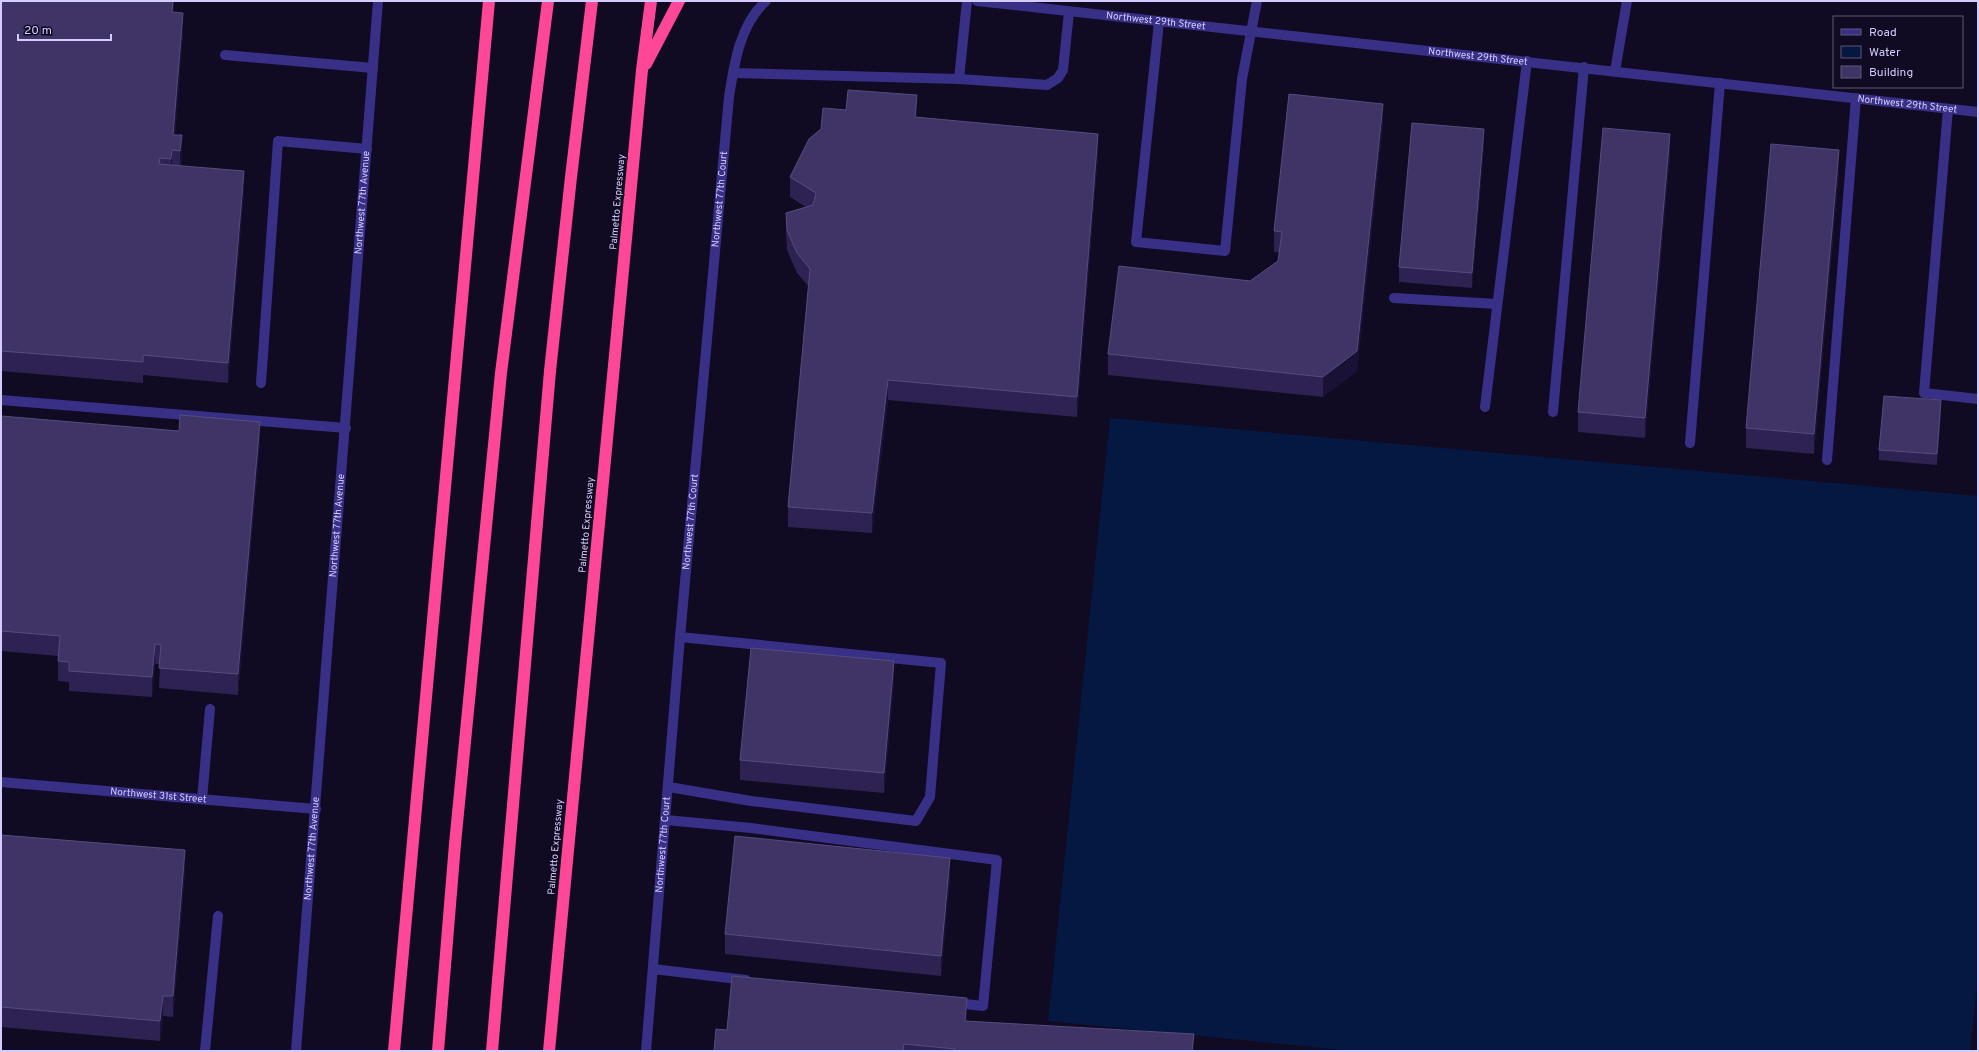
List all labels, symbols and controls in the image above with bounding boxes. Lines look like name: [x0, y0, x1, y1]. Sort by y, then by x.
street label: Northwest 29th Street: [1105, 9, 1207, 33]
scale bar: [18, 16, 111, 42]
legend: [1833, 16, 1963, 88]
text: 20 m: [24, 23, 52, 39]
text: Road: [1869, 25, 1897, 41]
street label: Northwest 29th Street: [1427, 45, 1529, 69]
text: Water: [1869, 45, 1901, 61]
text: Building: [1869, 65, 1913, 81]
street label: Northwest 29th Street: [1857, 92, 1958, 116]
street label: Northwest 77th Avenue: [352, 150, 373, 255]
street label: Northwest 77th Court: [709, 150, 731, 248]
street label: Palmetto Expressway: [607, 154, 629, 250]
street label: Northwest 77th Avenue: [327, 473, 348, 578]
street label: Northwest 77th Court: [680, 473, 701, 570]
street label: Palmetto Expressway: [576, 477, 598, 573]
street label: Northwest 31st Street: [110, 785, 207, 806]
street label: Northwest 77th Avenue: [301, 796, 322, 901]
street label: Northwest 77th Court: [653, 796, 673, 893]
street label: Palmetto Expressway: [545, 799, 567, 895]

